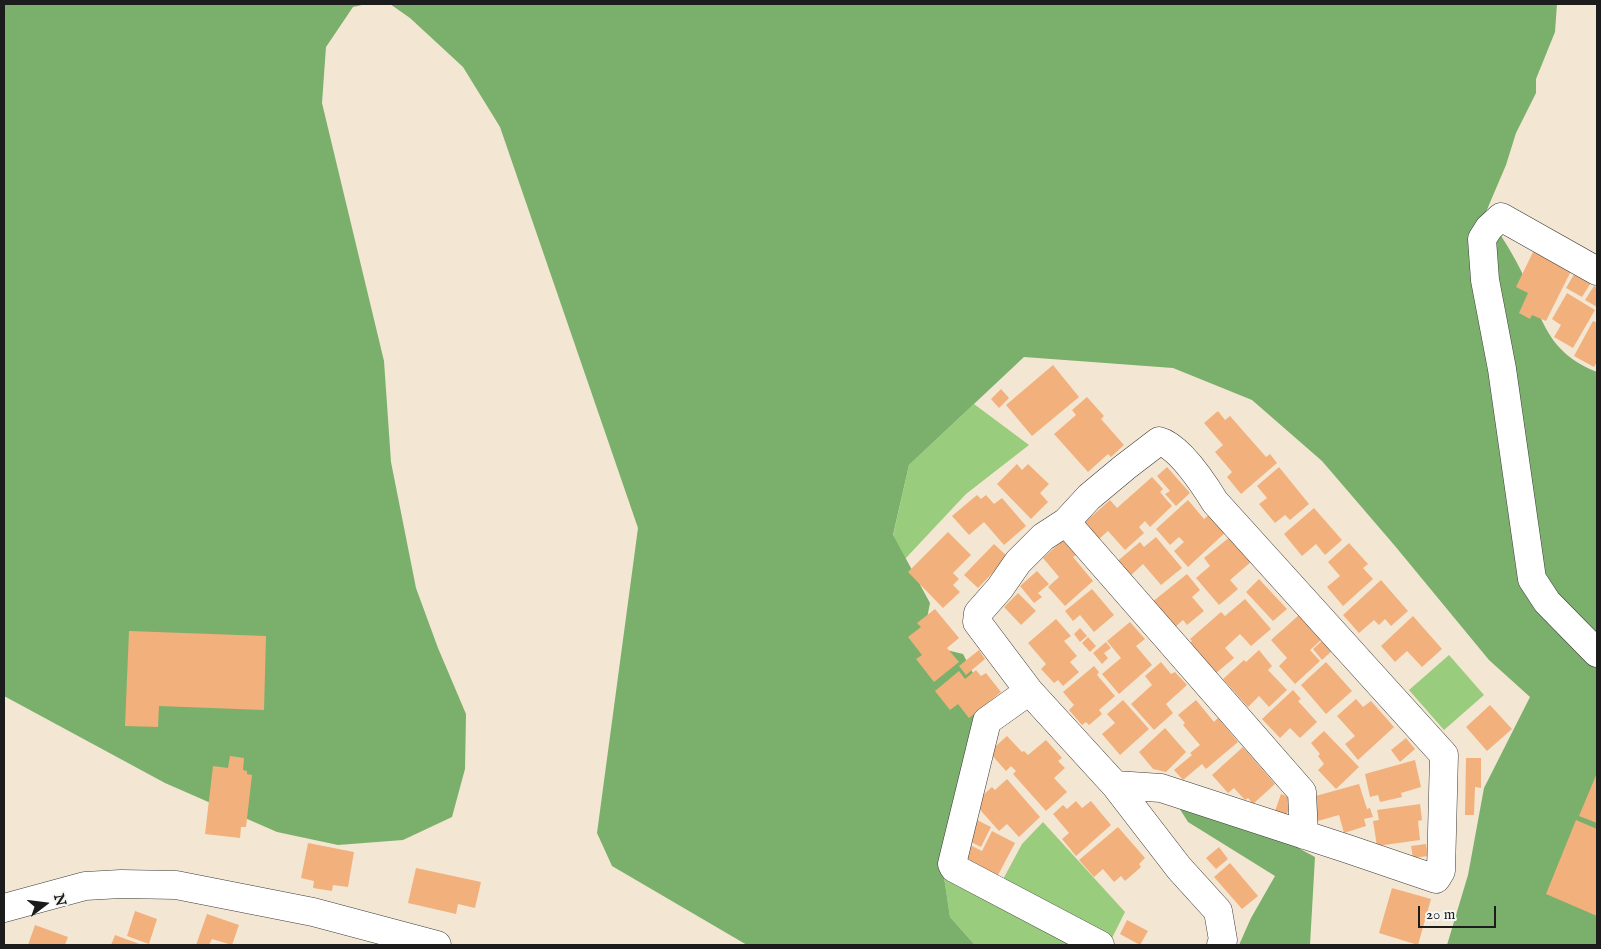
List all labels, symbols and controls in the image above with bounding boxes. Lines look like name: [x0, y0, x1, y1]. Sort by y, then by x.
north arrow: [20, 879, 70, 929]
text: N: [49, 892, 70, 908]
scale bar: [1421, 896, 1498, 928]
text: 20 m: [1426, 905, 1455, 924]

